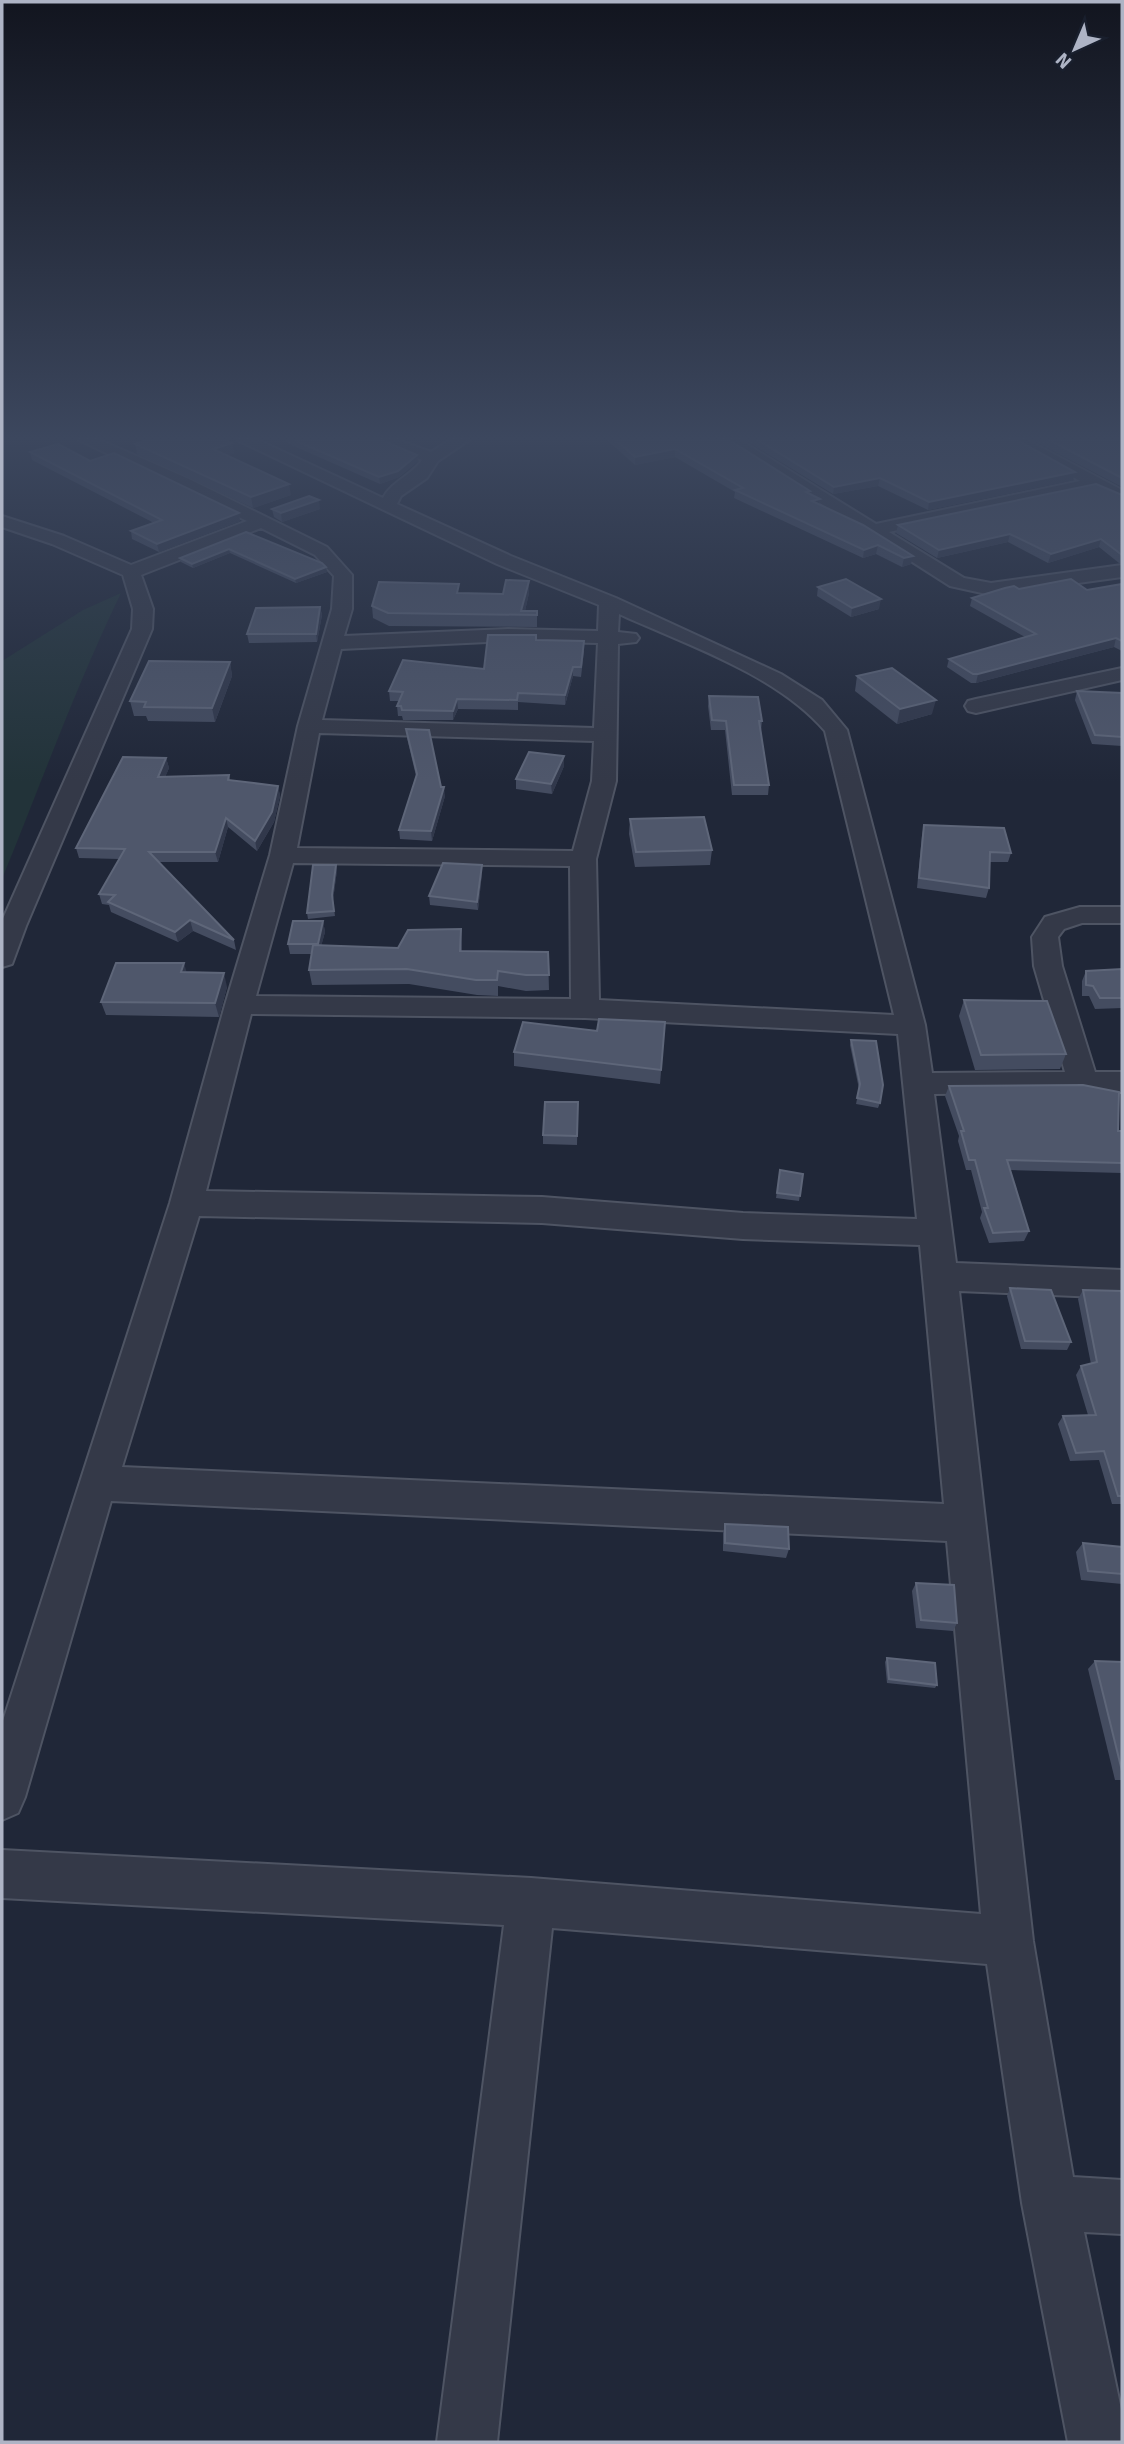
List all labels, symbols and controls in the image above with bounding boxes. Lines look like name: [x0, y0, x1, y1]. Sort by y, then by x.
north arrow: [1040, 14, 1110, 84]
text: N: [1051, 47, 1077, 74]

